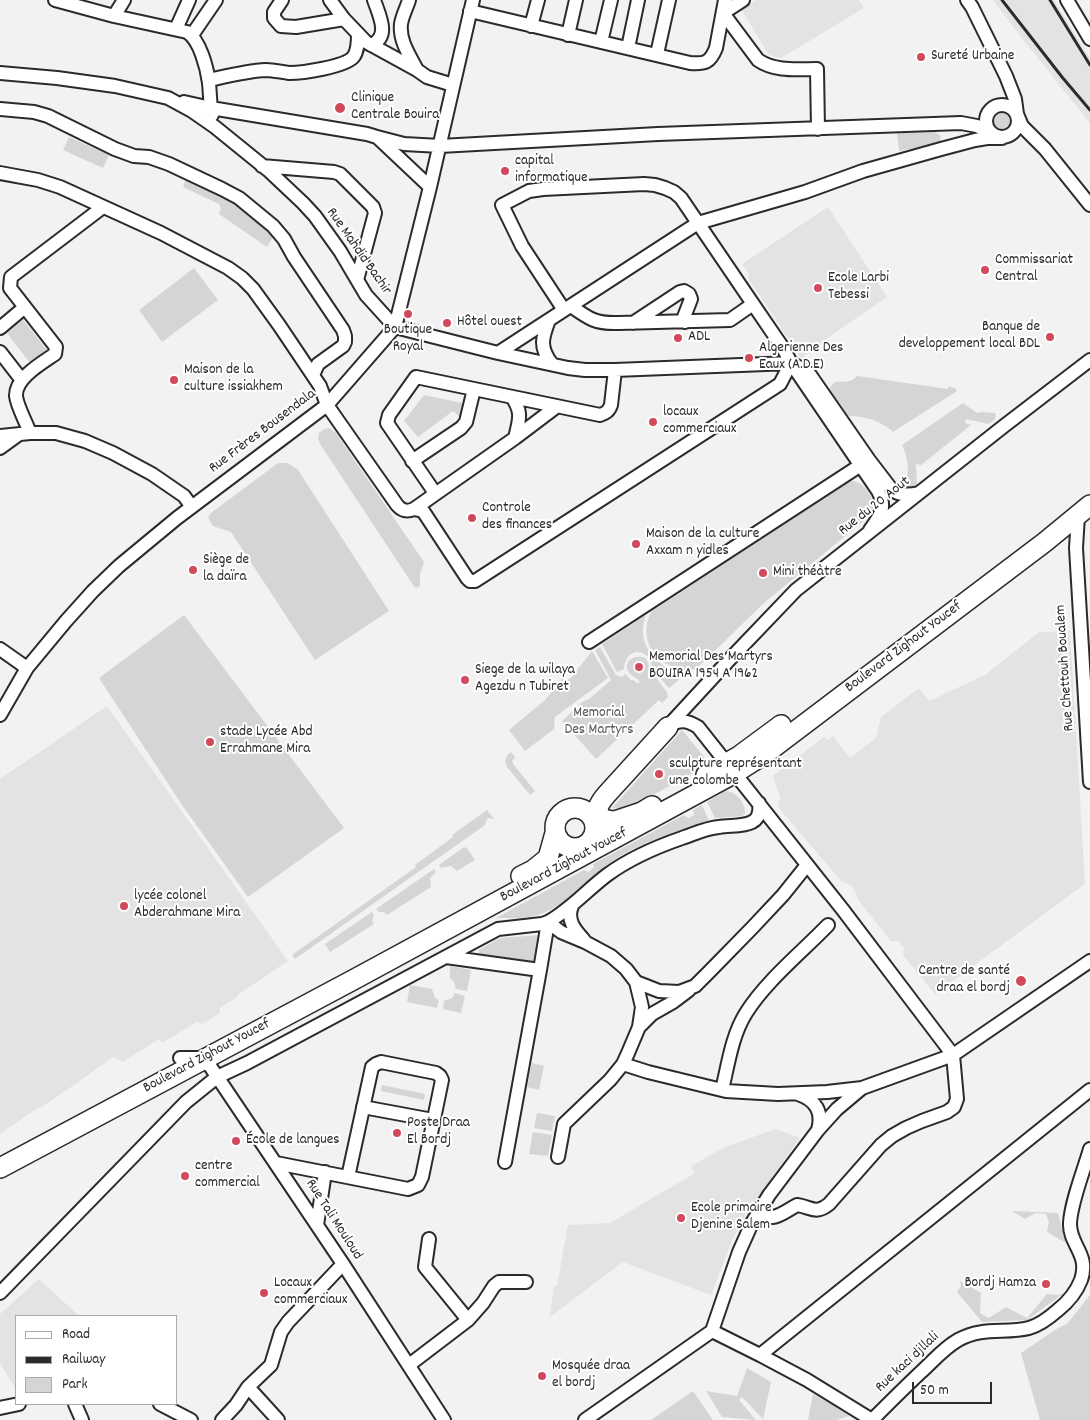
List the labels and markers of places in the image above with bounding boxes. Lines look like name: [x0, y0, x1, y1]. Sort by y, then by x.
place label: Sureté Urbaine: [931, 48, 1014, 66]
marker: Sureté Urbaine: [915, 51, 927, 63]
place label: Clinique Centrale Bouira: [351, 90, 439, 125]
marker: Clinique Centrale Bouira: [333, 101, 347, 115]
place label: capital informatique: [515, 153, 588, 188]
marker: capital informatique: [499, 165, 511, 177]
place label: Commissariat Central: [995, 252, 1073, 287]
marker: Commissariat Central: [979, 264, 991, 276]
place label: Ecole Larbi Tebessi: [828, 270, 889, 305]
marker: Ecole Larbi Tebessi: [812, 282, 824, 294]
marker: Boutique Royal: [402, 308, 414, 320]
place label: Hôtel ouest: [457, 314, 522, 332]
marker: Hôtel ouest: [441, 317, 453, 329]
place label: Banque de developpement local BDL: [899, 319, 1040, 354]
place label: Boutique Royal: [384, 322, 432, 357]
place label: ADL: [688, 329, 710, 347]
marker: Banque de developpement local BDL: [1044, 331, 1056, 343]
marker: ADL: [672, 332, 684, 344]
place label: Algerienne Des Eaux (A.D.E): [759, 340, 843, 375]
marker: Algerienne Des Eaux (A.D.E): [743, 352, 755, 364]
place label: Maison de la culture issiakhem: [184, 362, 283, 397]
marker: Maison de la culture issiakhem: [168, 374, 180, 386]
place label: locaux commerciaux: [663, 404, 736, 439]
marker: locaux commerciaux: [647, 416, 659, 428]
place label: Controle des finances: [482, 500, 552, 535]
marker: Controle des finances: [466, 512, 478, 524]
place label: Maison de la culture Axxam n yidles: [646, 526, 759, 561]
marker: Maison de la culture Axxam n yidles: [630, 538, 642, 550]
place label: Siège de la daïra: [203, 552, 249, 587]
marker: Siège de la daïra: [187, 564, 199, 576]
place label: Mini théàtre: [773, 564, 842, 582]
marker: Mini théàtre: [757, 567, 769, 579]
place label: Memorial Des Martyrs BOUIRA 1954 A 1962: [649, 649, 773, 684]
marker: Memorial Des Martyrs BOUIRA 1954 A 1962: [633, 661, 645, 673]
place label: Siege de la wilaya Agezdu n Tubiret: [475, 662, 575, 697]
marker: Siege de la wilaya Agezdu n Tubiret: [459, 674, 471, 686]
place label: stade Lycée Abd Errahmane Mira: [220, 724, 312, 759]
marker: stade Lycée Abd Errahmane Mira: [204, 736, 216, 748]
place label: sculpture représentant une colombe: [669, 756, 802, 791]
marker: sculpture représentant une colombe: [653, 768, 665, 780]
place label: lycée colonel Abderahmane Mira: [134, 888, 240, 923]
marker: lycée colonel Abderahmane Mira: [118, 900, 130, 912]
place label: Centre de santé draa el bordj: [919, 963, 1010, 998]
marker: Centre de santé draa el bordj: [1014, 974, 1028, 988]
place label: Poste Draa El Bordj: [407, 1115, 470, 1150]
marker: Poste Draa El Bordj: [391, 1127, 403, 1139]
place label: École de langues: [246, 1132, 340, 1150]
marker: École de langues: [230, 1135, 242, 1147]
place label: centre commercial: [195, 1158, 260, 1193]
marker: centre commercial: [179, 1170, 191, 1182]
place label: Ecole primaire Djenine Salem: [691, 1200, 772, 1235]
marker: Ecole primaire Djenine Salem: [675, 1212, 687, 1224]
place label: Locaux commerciaux: [274, 1275, 347, 1310]
place label: Bordj Hamza: [964, 1275, 1036, 1293]
marker: Bordj Hamza: [1040, 1278, 1052, 1290]
marker: Locaux commerciaux: [258, 1287, 270, 1299]
place label: Mosquée draa el bordj: [552, 1358, 630, 1393]
marker: Mosquée draa el bordj: [536, 1370, 548, 1382]

